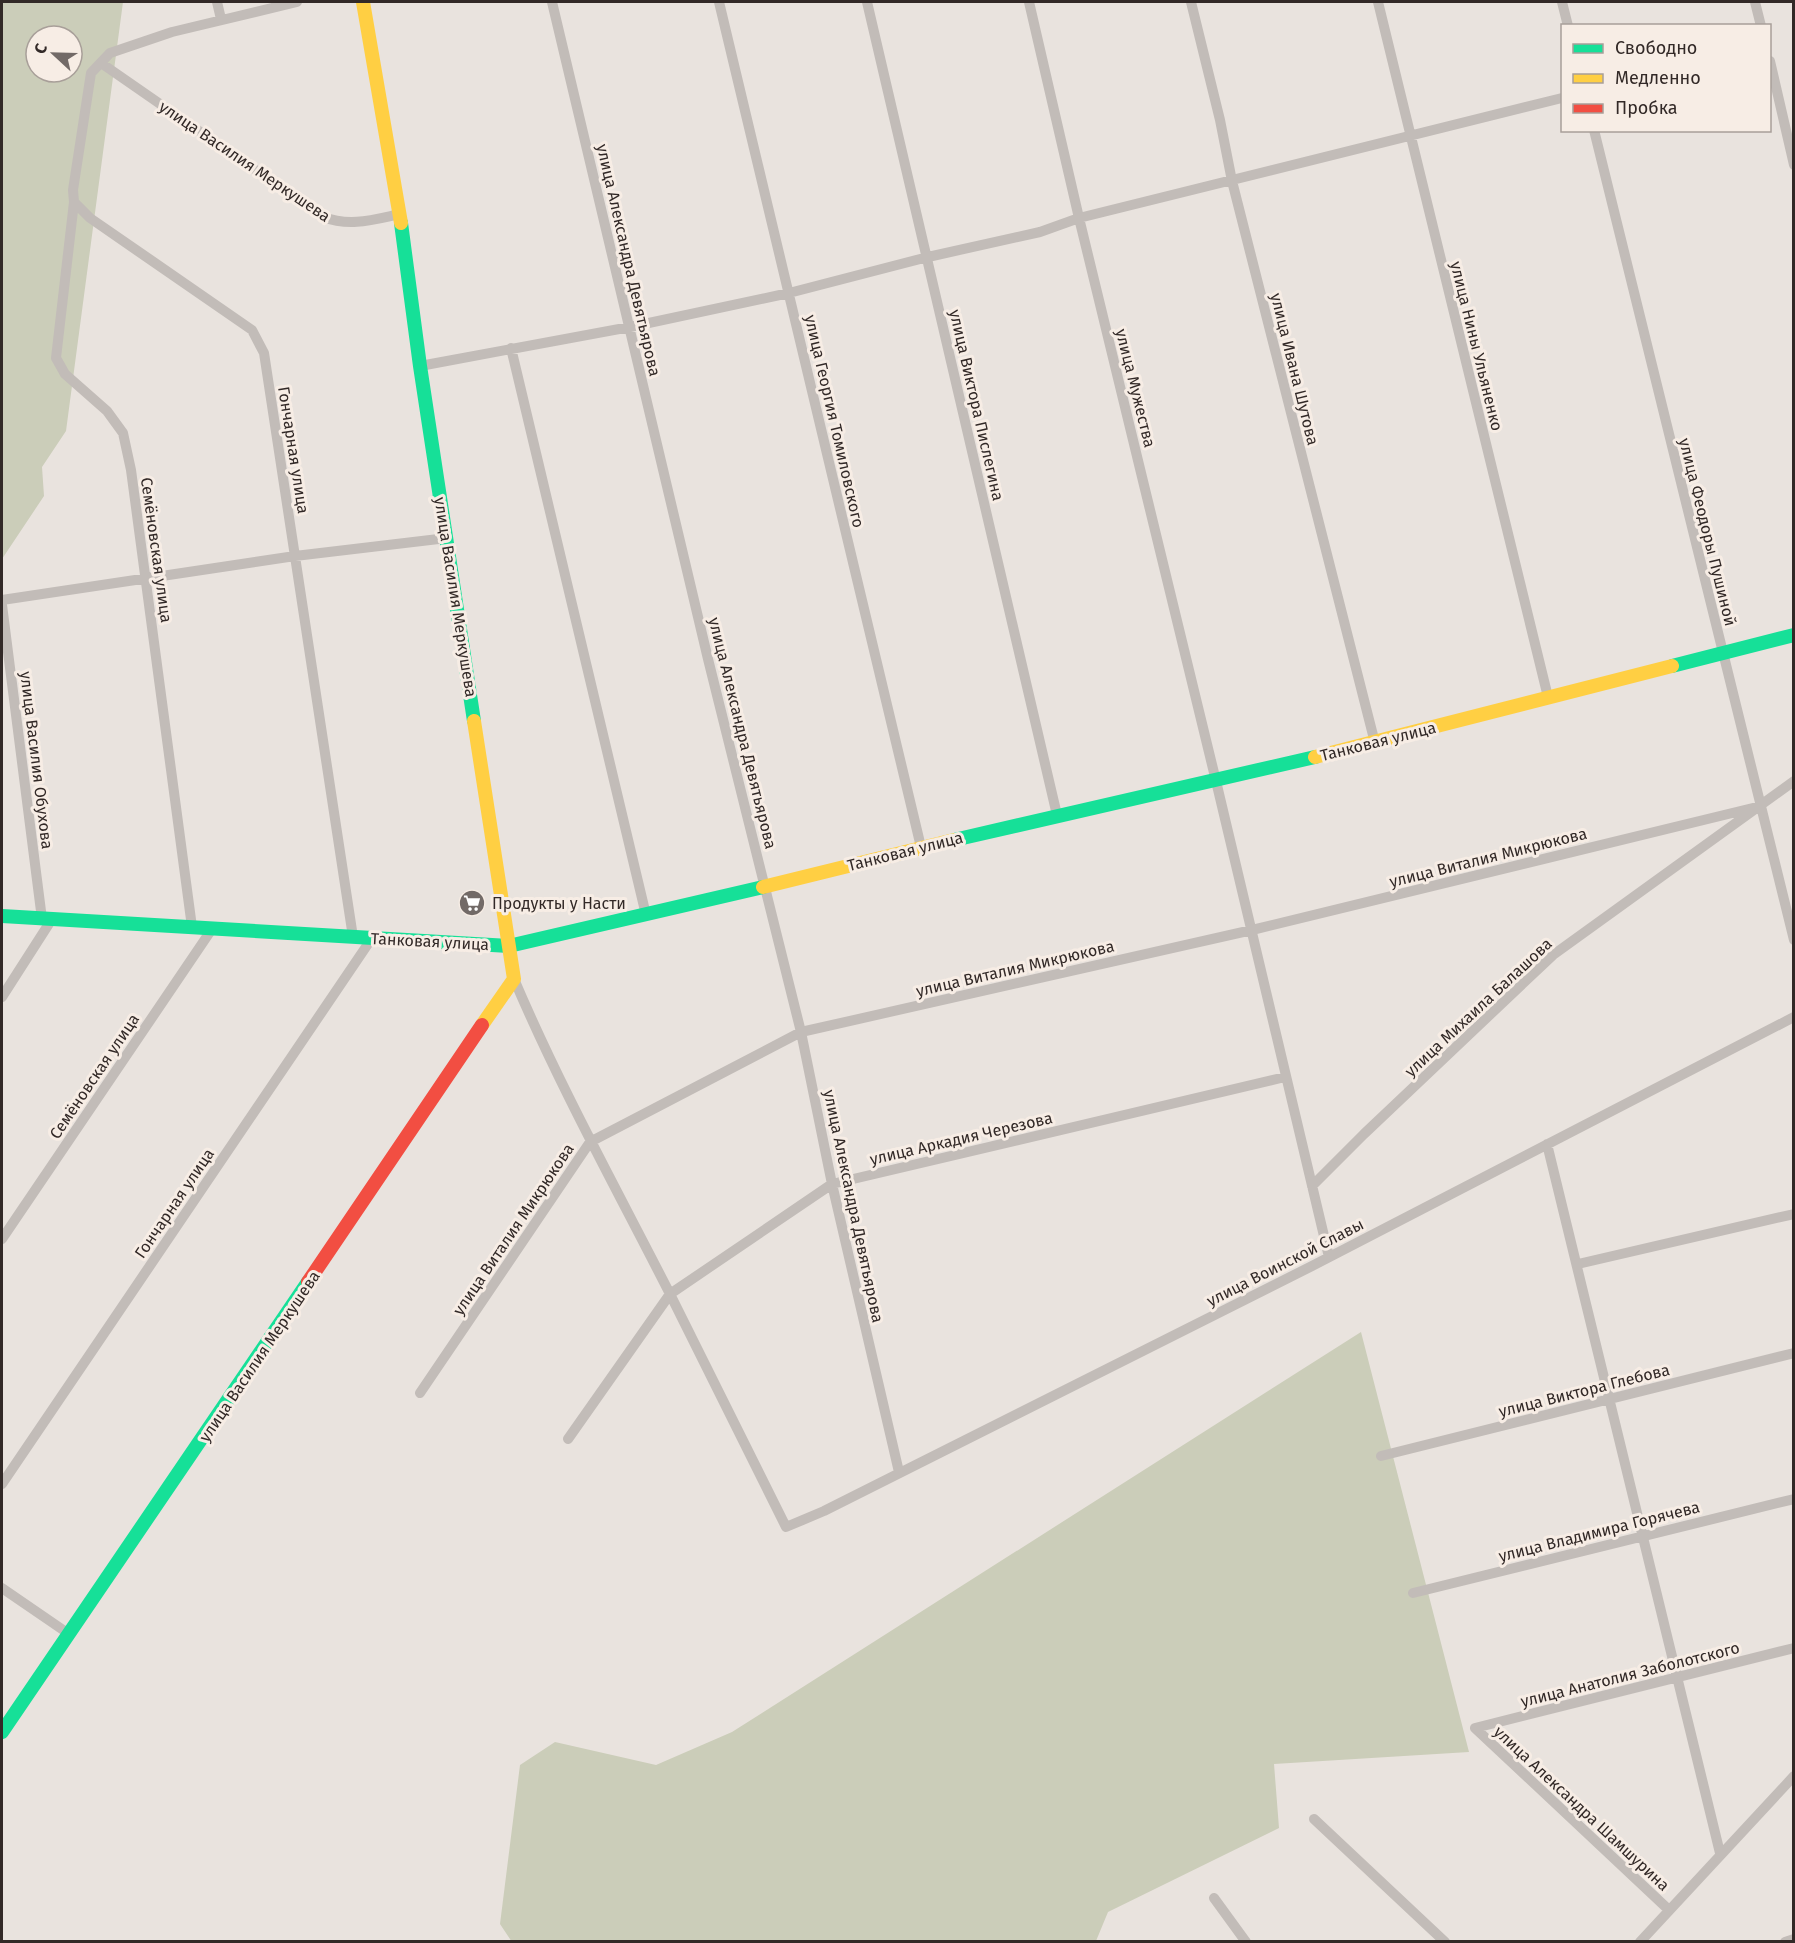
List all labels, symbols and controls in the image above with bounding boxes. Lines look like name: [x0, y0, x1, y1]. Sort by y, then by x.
north arrow: [24, 24, 84, 84]
legend: [1561, 24, 1771, 132]
text: Свободно: [1615, 37, 1697, 59]
text: С: [30, 40, 51, 56]
text: Медленно: [1615, 67, 1701, 89]
street label: улица Василия Меркушева: [156, 97, 334, 226]
text: Пробка: [1615, 97, 1678, 119]
street label: улица Александра Девятьярова: [592, 142, 665, 378]
street label: улица Нины Ульяненко: [1446, 259, 1507, 433]
street label: улица Ивана Шутова: [1266, 291, 1323, 447]
street label: улица Виктора Пислегина: [945, 308, 1008, 503]
street label: улица Георгия Томиловского: [801, 313, 868, 529]
street label: улица Мужества: [1112, 327, 1159, 449]
street label: Гончарная улица: [274, 385, 313, 515]
street label: улица Феодоры Пушиной: [1675, 436, 1740, 628]
street label: Семёновская улица: [137, 476, 176, 624]
street label: улица Василия Меркушева: [430, 496, 481, 698]
street label: улица Александра Девятьярова: [705, 615, 781, 851]
street label: улица Василия Обухова: [16, 670, 57, 850]
street label: Танковая улица: [1318, 718, 1438, 765]
street label: улица Виталия Микрюкова: [1387, 824, 1589, 891]
street label: Танковая улица: [845, 828, 965, 875]
supermarket icon: Продукты у Насти: [457, 888, 487, 918]
place label: Продукты у Насти: [492, 894, 626, 913]
street label: Танковая улица: [370, 929, 490, 954]
street label: улица Михаила Балашова: [1401, 934, 1556, 1081]
street label: улица Виталия Микрюкова: [914, 936, 1116, 1001]
street label: Семёновская улица: [46, 1010, 143, 1142]
street label: улица Александра Девятьярова: [819, 1088, 888, 1324]
street label: улица Аркадия Черезова: [868, 1108, 1054, 1169]
street label: улица Виталия Микрюкова: [449, 1140, 578, 1319]
street label: Гончарная улица: [131, 1145, 218, 1262]
street label: улица Воинской Славы: [1204, 1215, 1367, 1310]
street label: улица Василия Меркушева: [195, 1267, 324, 1445]
street label: улица Виктора Глебова: [1497, 1360, 1672, 1421]
street label: улица Владимира Горячева: [1497, 1497, 1702, 1566]
street label: улица Анатолия Заболотского: [1519, 1638, 1742, 1711]
street label: улица Александра Шамшурина: [1490, 1722, 1673, 1895]

